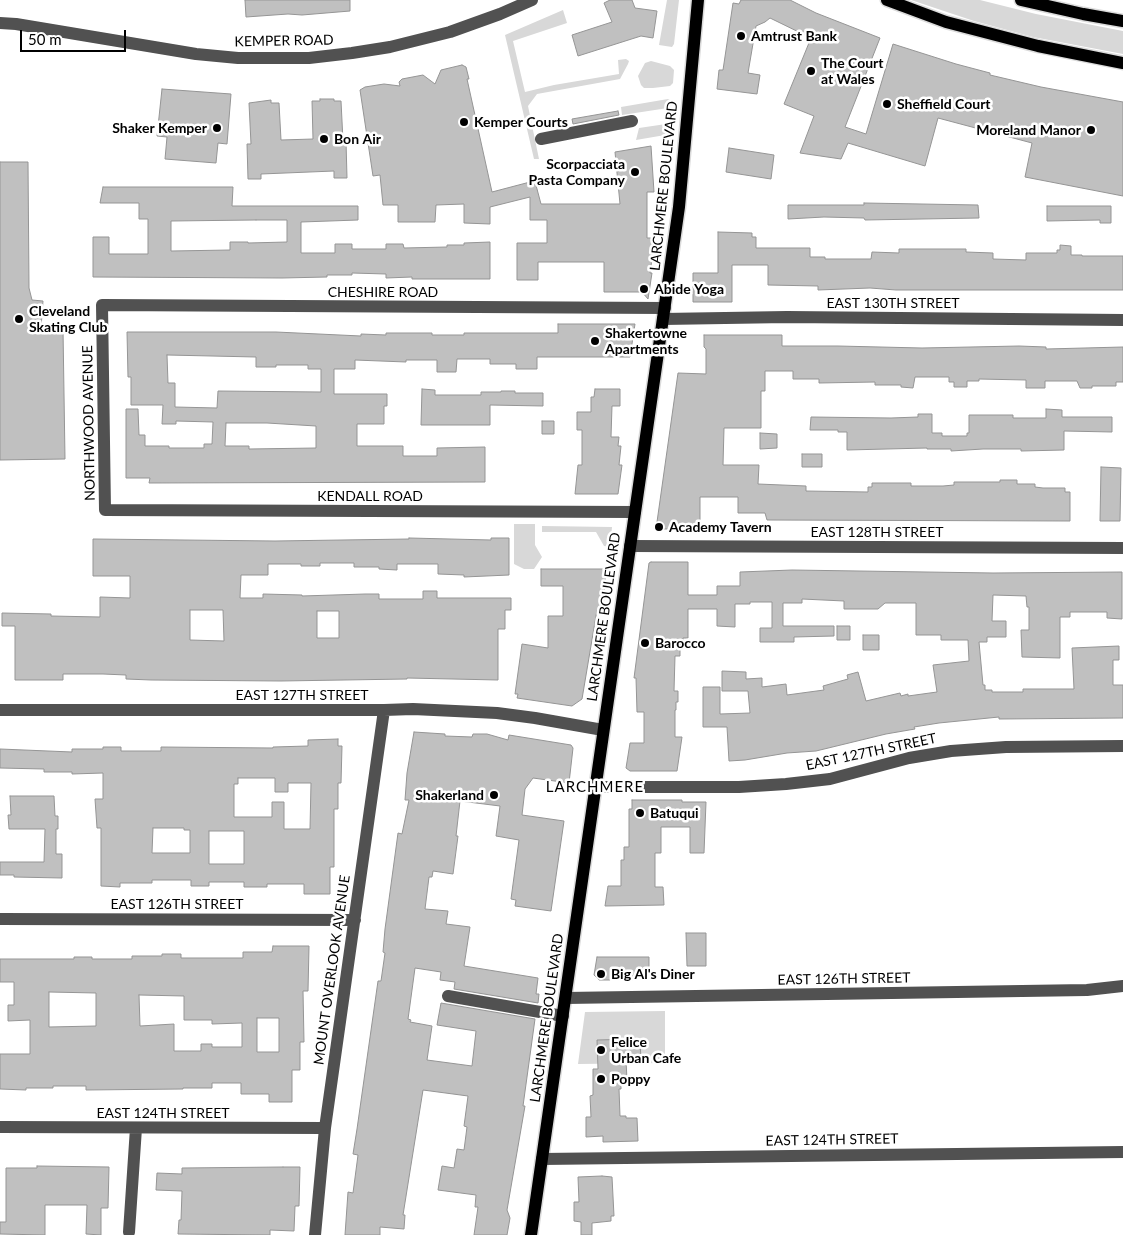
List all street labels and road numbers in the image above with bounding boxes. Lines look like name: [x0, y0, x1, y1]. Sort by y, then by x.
street label: KEMPER ROAD: [234, 32, 334, 50]
street label: LARCHMERE BOULEVARD: [647, 100, 681, 272]
street label: CHESHIRE ROAD: [328, 284, 438, 300]
street label: EAST 130TH STREET: [827, 295, 959, 311]
street label: NORTHWOOD AVENUE: [79, 345, 99, 501]
street label: KENDALL ROAD: [317, 488, 423, 504]
street label: EAST 128TH STREET: [811, 524, 943, 540]
street label: LARCHMERE BOULEVARD: [584, 531, 624, 703]
street label: EAST 127TH STREET: [236, 687, 368, 703]
street label: EAST 127TH STREET: [804, 730, 938, 774]
street label: MOUNT OVERLOOK AVENUE: [310, 874, 354, 1066]
street label: EAST 126TH STREET: [111, 896, 243, 912]
street label: LARCHMERE BOULEVARD: [527, 932, 567, 1104]
street label: EAST 126TH STREET: [777, 969, 911, 989]
street label: EAST 124TH STREET: [97, 1105, 229, 1121]
street label: EAST 124TH STREET: [765, 1130, 899, 1150]

